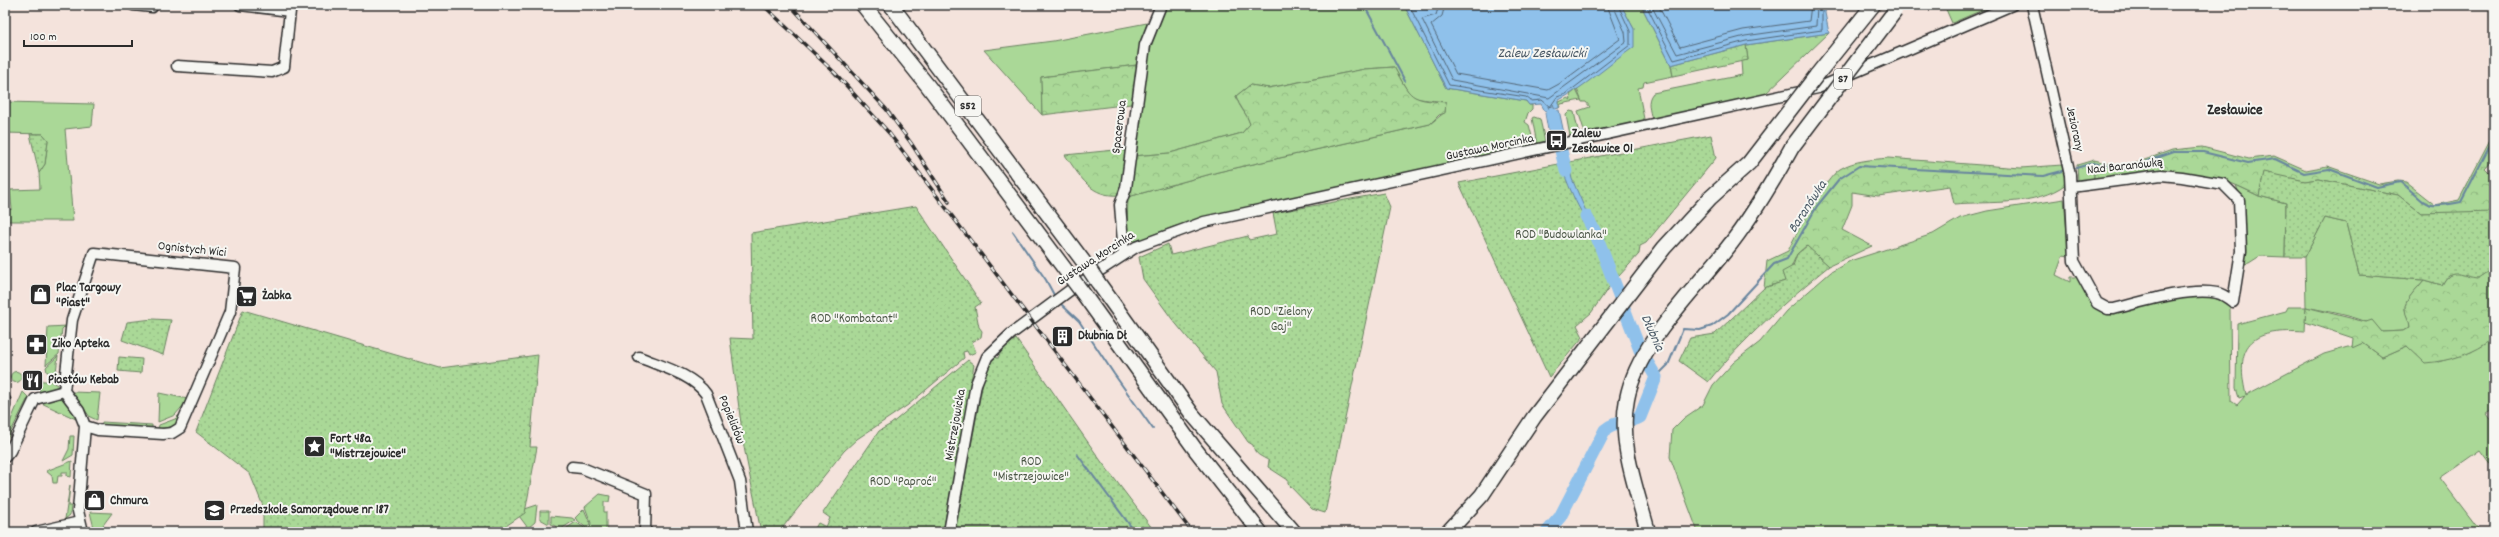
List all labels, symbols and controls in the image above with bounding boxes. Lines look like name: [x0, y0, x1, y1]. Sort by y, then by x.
scale bar: [24, 22, 132, 48]
text: 100 m: [30, 29, 57, 46]
water label: Zalew Zesławicki: [1498, 44, 1589, 64]
road number: S7: [1834, 69, 1852, 89]
road number: S52: [955, 96, 981, 116]
street label: Spacerowa: [1107, 98, 1133, 155]
district label: Zesławice: [2207, 100, 2263, 122]
street label: Jeziorany: [2060, 105, 2088, 154]
place label: Zalew Zesławice 01: [1572, 125, 1633, 159]
bus stop icon: Zalew Zesławice 01: [1544, 128, 1570, 154]
street label: Gustawa Morcinka: [1444, 129, 1537, 167]
street label: Nad Baranówką: [2086, 154, 2164, 180]
water label: Baranówka: [1784, 176, 1833, 237]
street label: Gustawa Morcinka: [1053, 226, 1139, 291]
park label: ROD "Budowlanka": [1515, 226, 1607, 245]
street label: Ognistych Wici: [157, 237, 228, 263]
place label: Plac Targowy "Piast": [56, 279, 121, 313]
shop icon: Plac Targowy "Piast": [27, 282, 53, 308]
supermarket icon: Żabka: [234, 283, 260, 309]
place label: Żabka: [262, 287, 292, 306]
park label: ROD "Zielony Gaj": [1250, 303, 1313, 337]
park label: ROD "Kombatant": [811, 310, 897, 329]
water label: Dłubnia: [1635, 311, 1670, 356]
building icon: Dłubnia Dł: [1050, 323, 1076, 349]
place label: Dłubnia Dł: [1078, 327, 1127, 346]
pharmacy icon: Ziko Apteka: [23, 331, 49, 357]
place label: Ziko Apteka: [52, 335, 110, 354]
restaurant icon: Piastów Kebab: [20, 367, 46, 393]
place label: Piastów Kebab: [48, 371, 119, 390]
street label: Mistrzejowicka: [940, 387, 972, 462]
street label: Popielidów: [713, 393, 749, 447]
place label: Fort 48a "Mistrzejowice": [330, 430, 406, 464]
place icon: Fort 48a "Mistrzejowice": [301, 433, 327, 459]
park label: ROD "Mistrzejowice": [993, 453, 1069, 487]
park label: ROD "Paproć": [870, 473, 936, 492]
shop icon: Chmura: [81, 488, 107, 514]
place label: Chmura: [110, 492, 149, 511]
school or university icon: Przedszkole Samorządowe nr 187: [202, 497, 228, 523]
place label: Przedszkole Samorządowe nr 187: [230, 501, 389, 520]

